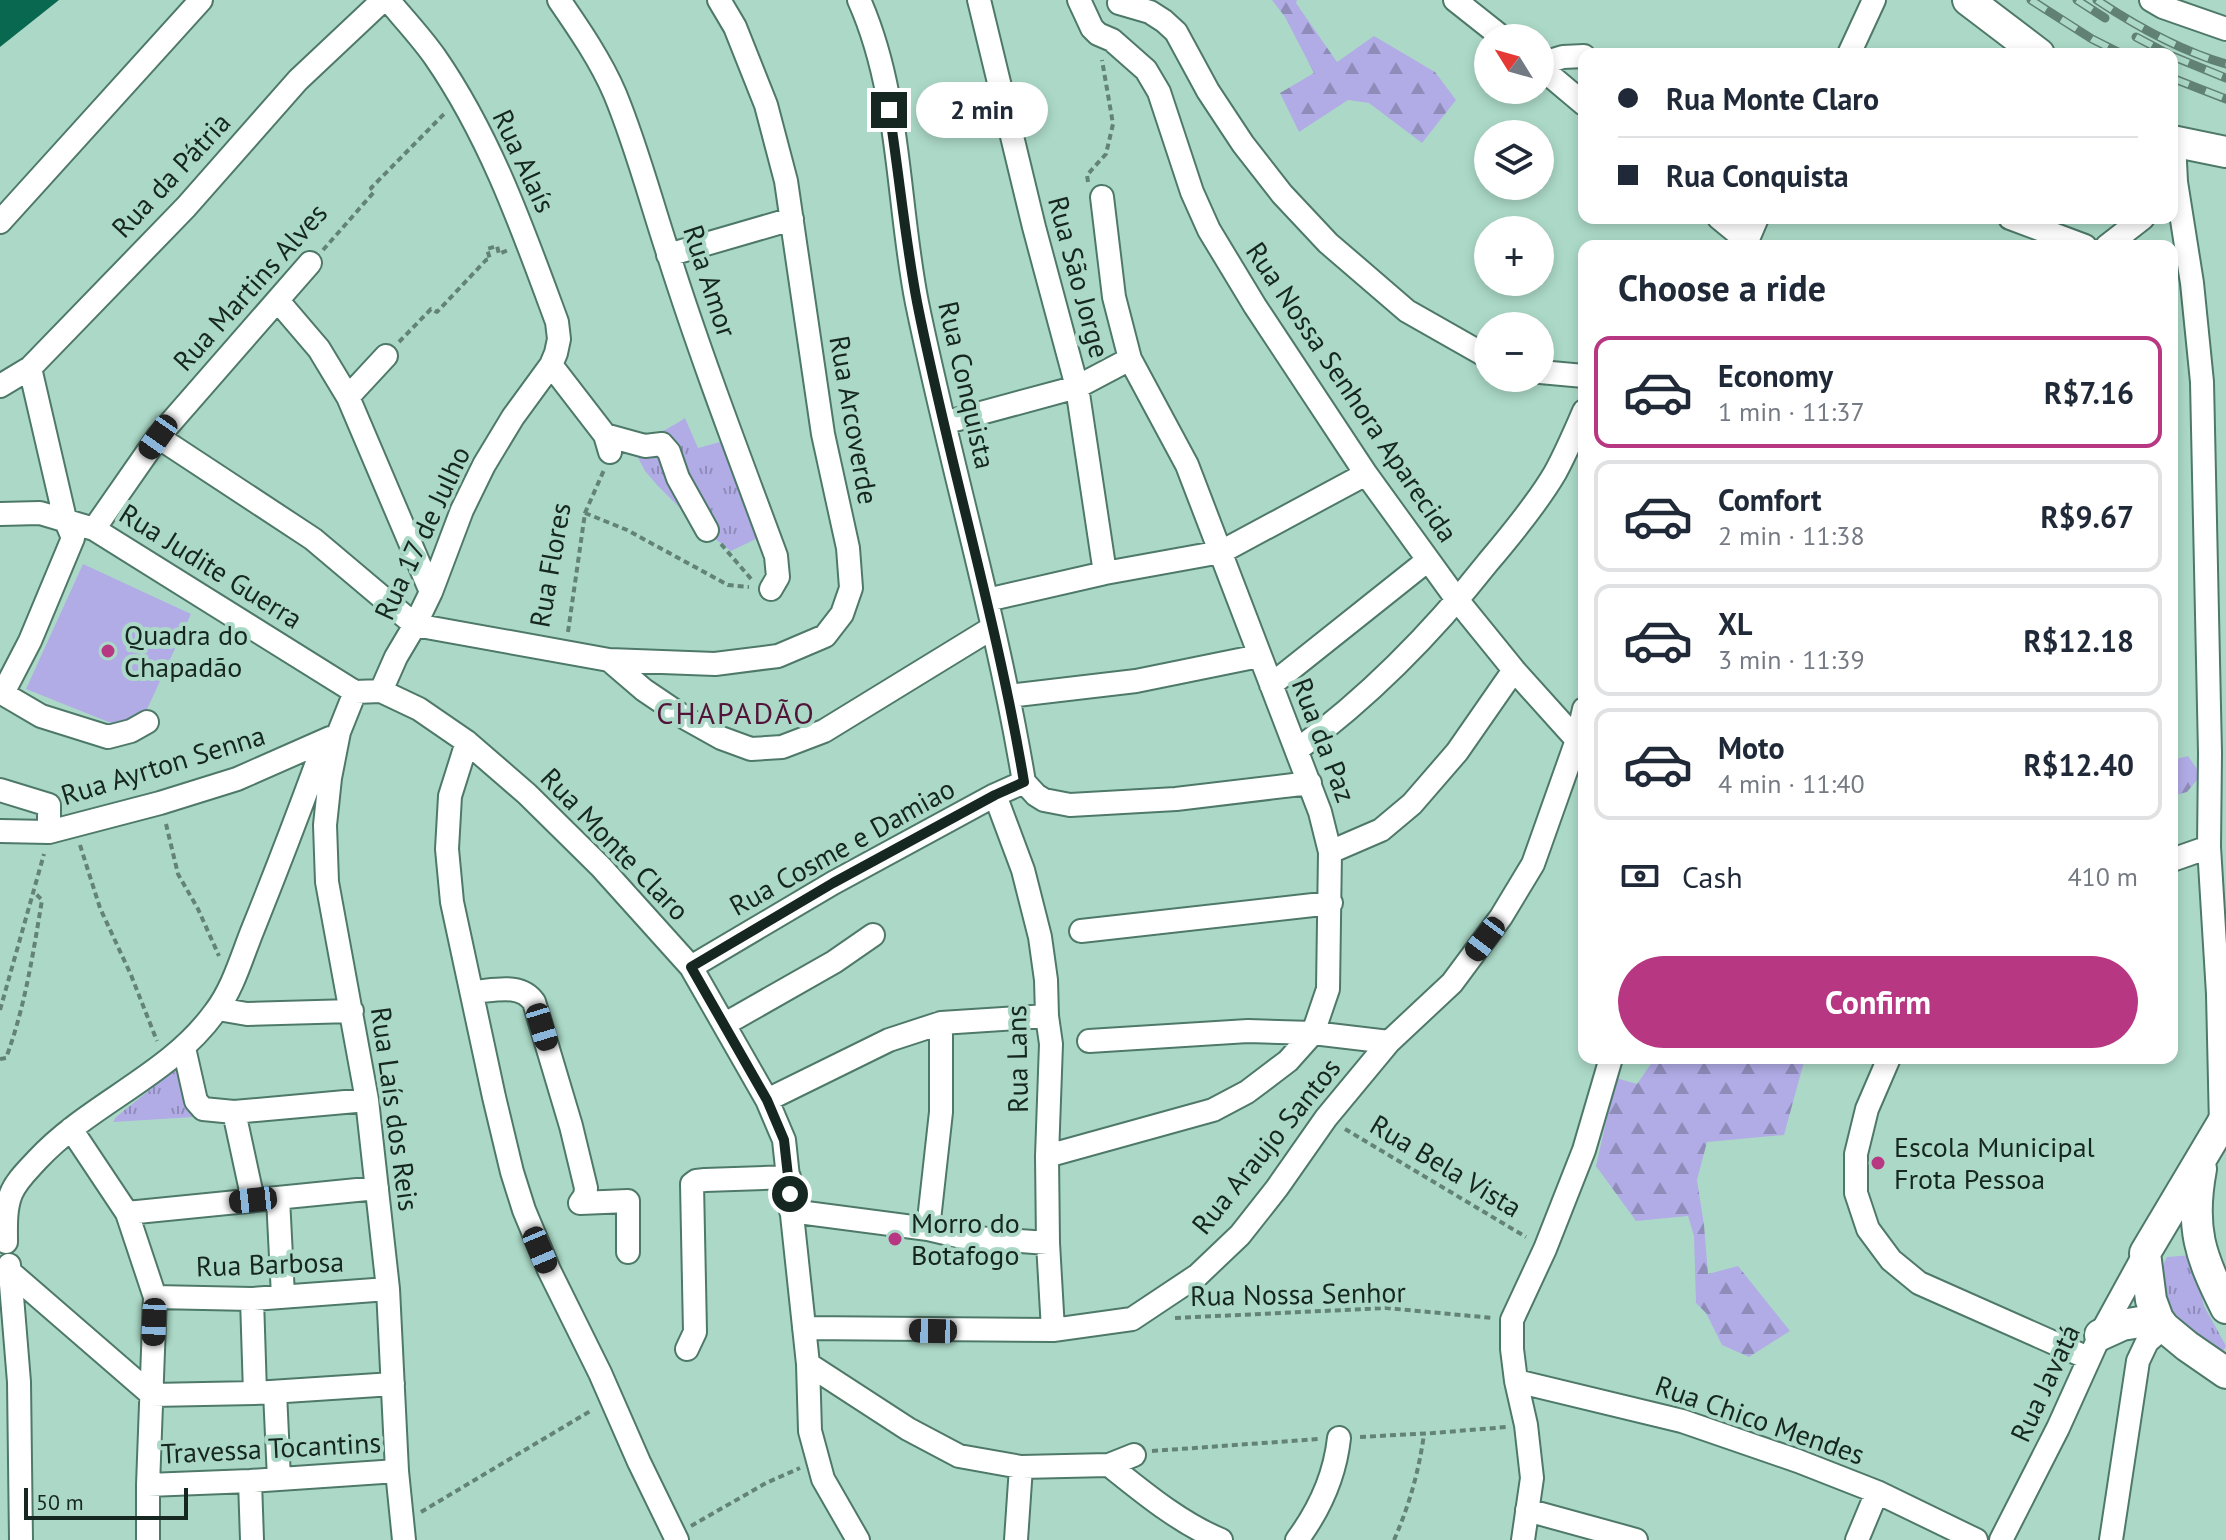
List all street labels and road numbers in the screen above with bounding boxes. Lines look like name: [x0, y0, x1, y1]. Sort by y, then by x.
street label: Rua Alaís: [485, 103, 564, 218]
street label: Rua da Pátria: [103, 104, 238, 245]
street label: Rua São Jorge: [1040, 192, 1119, 362]
street label: Rua Martins Alves: [164, 195, 335, 378]
street label: Rua Amor: [675, 220, 746, 342]
street label: Rua Nossa Senhora Aparecida: [1238, 235, 1467, 549]
street label: Rua Conquista: [930, 297, 1005, 472]
street label: Rua Arcoverde: [821, 333, 888, 507]
street label: Rua 17 de Julho: [365, 440, 478, 626]
street label: Rua Judite Guerra: [113, 495, 310, 637]
street label: Rua Flores: [520, 500, 579, 630]
street label: Rua da Paz: [1284, 672, 1365, 807]
street label: Rua Ayrton Senna: [56, 716, 269, 813]
street label: Rua Monte Claro: [533, 759, 698, 928]
street label: Rua Cosme e Damiao: [723, 769, 961, 924]
street label: Rua Laís dos Reis: [363, 1005, 428, 1213]
street label: Rua Lans: [997, 1005, 1036, 1113]
street label: Rua Araujo Santos: [1183, 1050, 1348, 1242]
street label: Rua Bela Vista: [1364, 1106, 1529, 1225]
street label: Rua Barbosa: [195, 1242, 345, 1285]
street label: Rua Nossa Senhor: [1190, 1273, 1407, 1314]
street label: Rua Javatá: [2001, 1318, 2088, 1448]
street label: Rua Chico Mendes: [1651, 1366, 1870, 1473]
street label: Travessa Tocantins: [160, 1423, 382, 1472]

